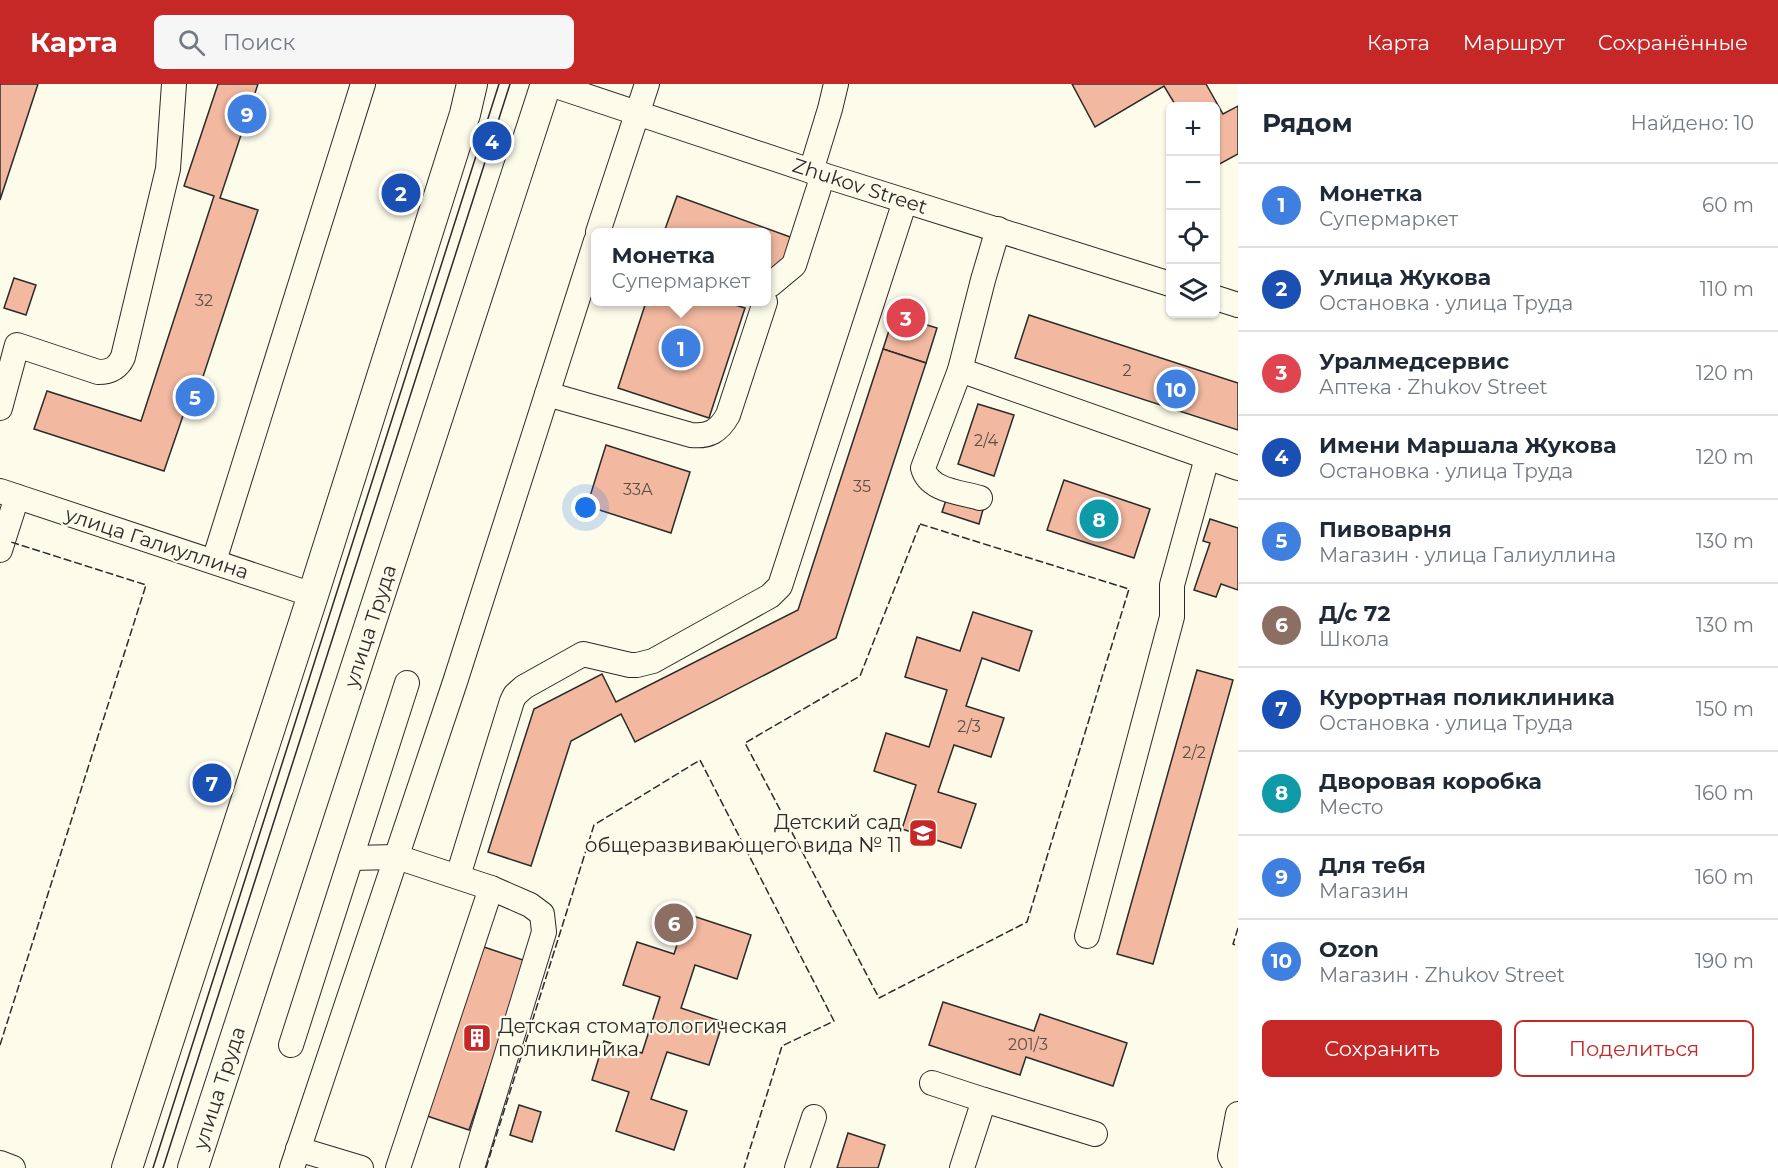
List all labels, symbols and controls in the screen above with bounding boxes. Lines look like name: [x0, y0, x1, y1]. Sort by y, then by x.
search box: [154, 15, 574, 69]
text: Карта: [30, 25, 118, 59]
icon: search: [175, 26, 208, 59]
text: Поиск: [223, 29, 295, 56]
text: Карта: [1367, 30, 1430, 55]
text: Маршрут: [1463, 30, 1565, 55]
text: Сохранённые: [1598, 30, 1748, 55]
pin: 9: [228, 92, 266, 136]
map controls: [1166, 102, 1220, 318]
button: +: [1166, 102, 1220, 156]
text: Рядом: [1262, 107, 1353, 139]
text: Найдено: 10: [1631, 111, 1754, 135]
pin: 4: [472, 118, 512, 164]
street label: Zhukov Street: [790, 153, 930, 219]
button: −: [1166, 156, 1220, 210]
pin: 2: [382, 170, 420, 216]
text: Монетка: [1319, 180, 1423, 207]
text: 1: [1278, 193, 1285, 217]
text: 60 m: [1702, 193, 1754, 217]
text: Супермаркет: [1319, 207, 1458, 231]
button: locate: [1166, 210, 1220, 264]
popup: [591, 228, 771, 306]
text: Монетка: [612, 242, 715, 269]
button: layers: [1166, 264, 1220, 318]
text: Улица Жукова: [1319, 264, 1491, 291]
text: Супермаркет: [612, 269, 750, 293]
text: 2: [1276, 277, 1287, 301]
text: 110 m: [1700, 277, 1754, 301]
house number: 32: [195, 291, 213, 310]
text: Остановка · улица Труда: [1319, 291, 1573, 315]
pin: 3: [886, 296, 926, 340]
pin: 1: [662, 326, 700, 370]
text: Уралмедсервис: [1319, 348, 1509, 375]
house number: 2: [1122, 361, 1132, 380]
text: 3: [1276, 361, 1287, 385]
text: 120 m: [1696, 361, 1754, 385]
pin: 10: [1156, 366, 1196, 412]
pin: 5: [176, 374, 214, 420]
text: Аптека · Zhukov Street: [1319, 375, 1548, 399]
house number: 2/4: [974, 431, 998, 450]
text: Имени Маршала Жукова: [1319, 432, 1616, 459]
text: 4: [1275, 445, 1288, 469]
text: 120 m: [1696, 445, 1754, 469]
text: Остановка · улица Труда: [1319, 459, 1573, 483]
house number: 35: [853, 477, 871, 496]
house number: 33А: [623, 480, 653, 499]
your location: [571, 493, 600, 522]
pin: 8: [1080, 496, 1118, 542]
street label: улица Галиуллина: [61, 502, 252, 584]
text: Пивоварня: [1319, 516, 1452, 543]
text: 5: [1276, 529, 1287, 553]
text: 130 m: [1696, 529, 1754, 553]
text: Магазин · улица Галиуллина: [1319, 543, 1616, 567]
street label: улица Труда: [339, 561, 401, 692]
text: Д/с 72: [1319, 600, 1390, 627]
text: 6: [1275, 613, 1288, 637]
text: 130 m: [1696, 613, 1754, 637]
text: Школа: [1319, 627, 1389, 651]
text: Курортная поликлиника: [1319, 684, 1615, 711]
text: 7: [1275, 697, 1288, 721]
text: 150 m: [1696, 697, 1754, 721]
text: Остановка · улица Труда: [1319, 711, 1573, 735]
house number: 2/3: [957, 717, 981, 736]
house number: 2/2: [1182, 743, 1206, 762]
pin: 7: [192, 760, 232, 806]
text: Дворовая коробка: [1319, 768, 1542, 795]
text: 8: [1275, 781, 1288, 805]
text: 160 m: [1695, 781, 1754, 805]
text: Место: [1319, 795, 1383, 819]
place label: Детский сад общеразвивающего вида № 11: [585, 810, 902, 857]
school or university icon: Детский сад общеразвивающего вида № 11: [907, 817, 939, 849]
text: Для тебя: [1319, 852, 1426, 879]
text: 9: [1275, 865, 1288, 889]
text: 160 m: [1695, 865, 1754, 889]
text: Магазин: [1319, 879, 1409, 903]
pin: 6: [654, 900, 694, 946]
text: Ozon: [1319, 936, 1379, 963]
text: 10: [1271, 949, 1292, 973]
text: 190 m: [1695, 949, 1754, 973]
text: Магазин · Zhukov Street: [1319, 963, 1565, 987]
place label: Детская стоматологическая поликлиника: [498, 1014, 787, 1061]
button: Сохранить: [1262, 1020, 1502, 1077]
button: Поделиться: [1514, 1020, 1754, 1077]
building icon: Детская стоматологическая поликлиника: [461, 1022, 493, 1054]
street label: улица Труда: [188, 1023, 250, 1154]
house number: 201/3: [1008, 1035, 1048, 1054]

